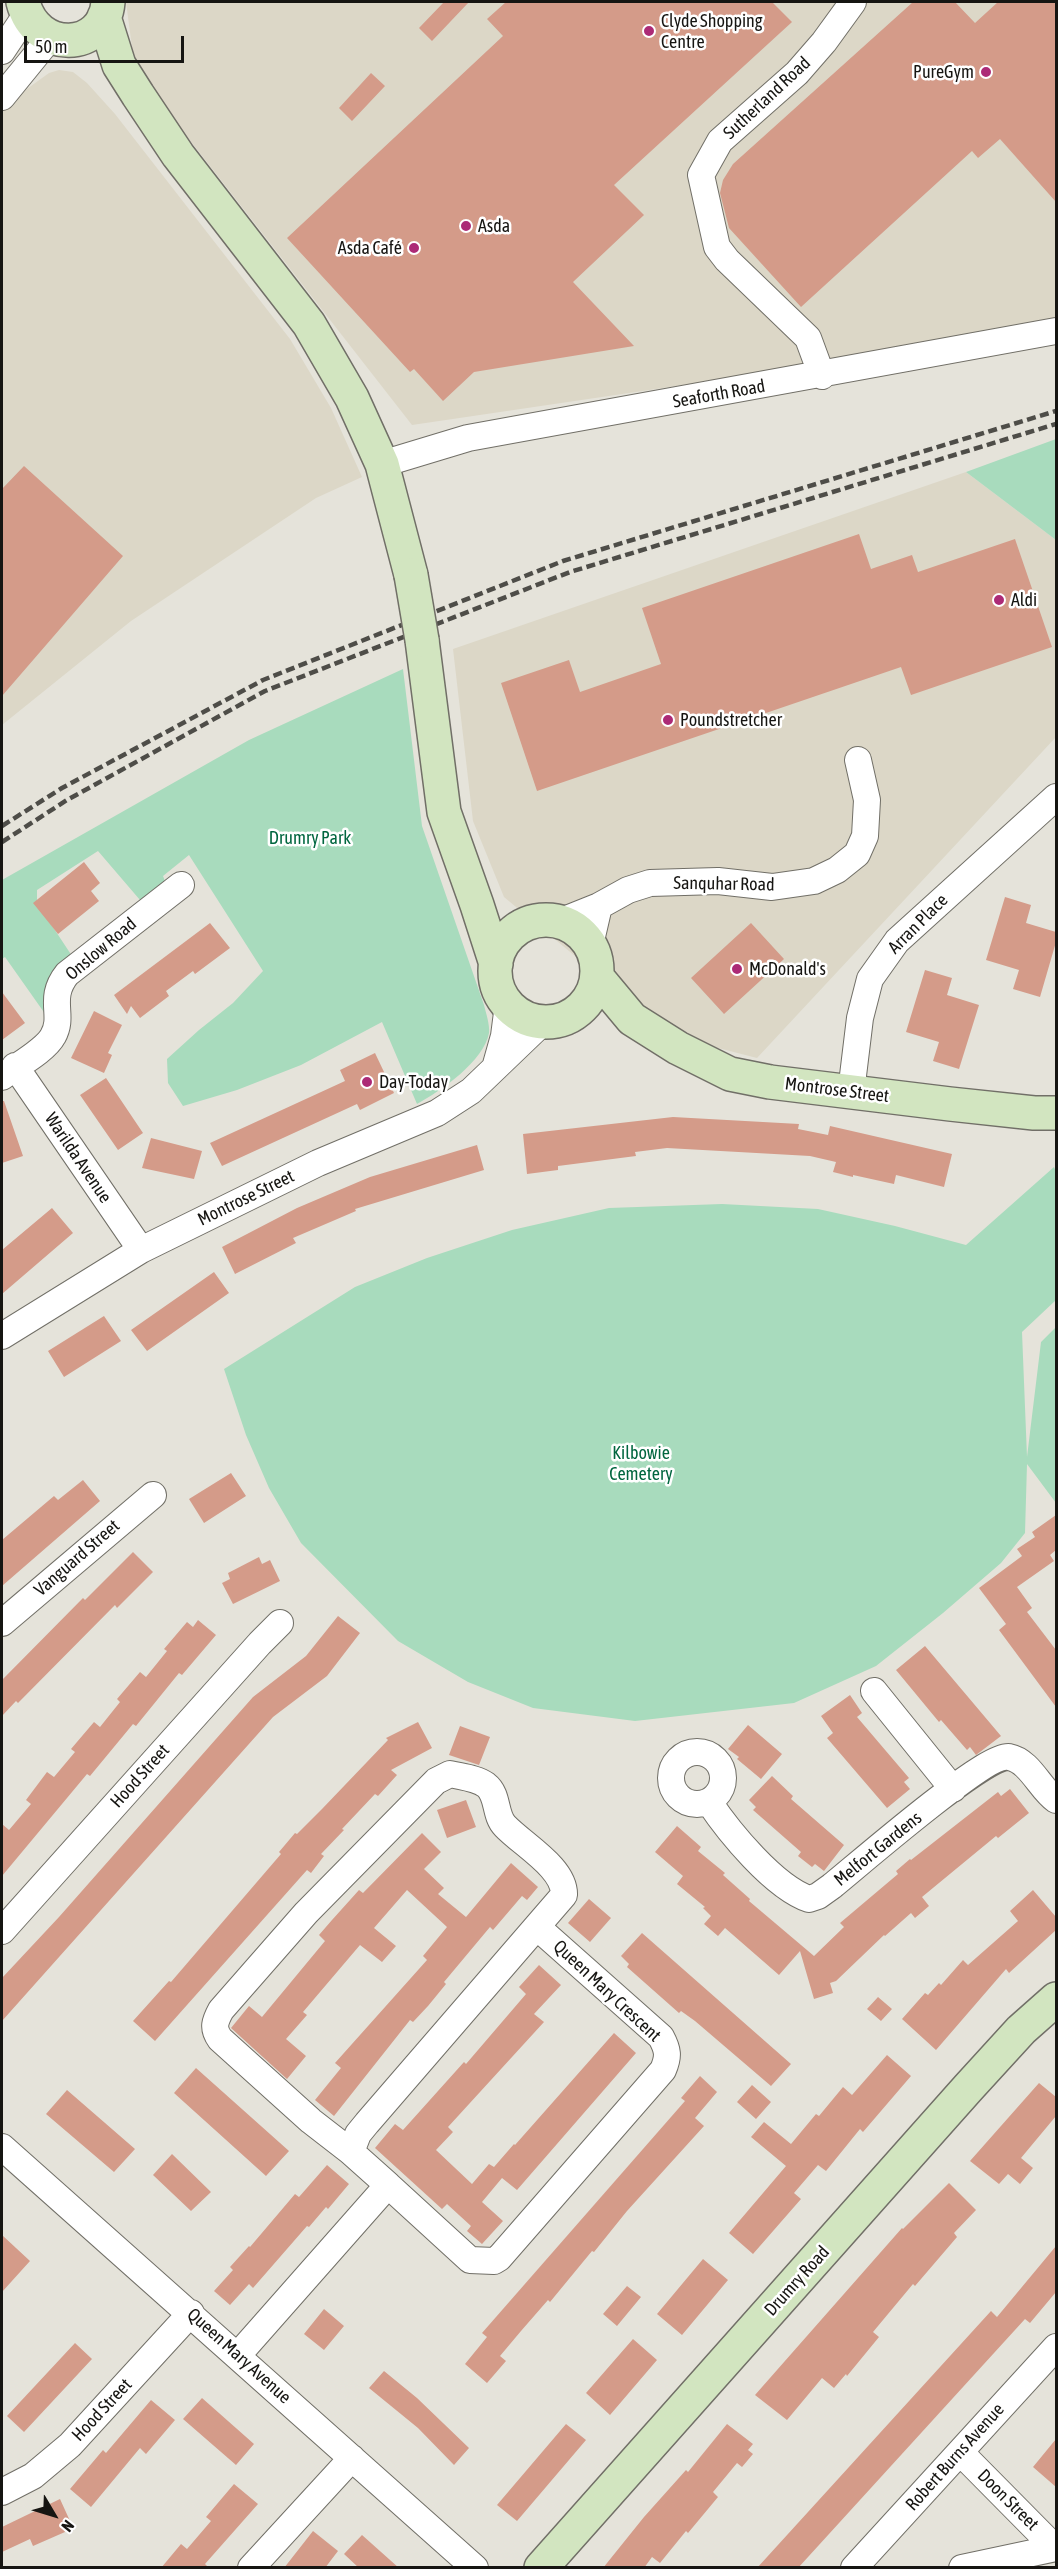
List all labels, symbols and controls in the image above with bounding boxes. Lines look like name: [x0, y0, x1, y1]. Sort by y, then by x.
place label: Clyde Shopping Centre: [661, 10, 763, 52]
scale bar: [27, 24, 188, 62]
marker: Clyde Shopping Centre: [642, 24, 656, 38]
text: 50 m: [35, 36, 67, 57]
street label: Sutherland Road: [719, 52, 815, 144]
place label: PureGym: [913, 61, 974, 83]
marker: PureGym: [979, 65, 993, 79]
place label: Asda: [478, 215, 510, 237]
marker: Asda: [459, 219, 473, 233]
place label: Asda Café: [338, 237, 402, 259]
marker: Asda Café: [407, 241, 421, 255]
street label: Seaforth Road: [671, 375, 767, 413]
place label: Aldi: [1011, 589, 1037, 611]
marker: Aldi: [992, 593, 1006, 607]
place label: Poundstretcher: [680, 709, 782, 731]
marker: Poundstretcher: [661, 713, 675, 727]
park label: Drumry Park: [269, 827, 351, 849]
street label: Sanquhar Road: [673, 872, 775, 896]
street label: Arran Place: [884, 890, 952, 958]
street label: Onslow Road: [61, 913, 141, 985]
place label: McDonald's: [749, 958, 826, 980]
marker: McDonald's: [730, 962, 744, 976]
place label: Day-Today: [379, 1071, 448, 1093]
street label: Montrose Street: [784, 1073, 890, 1107]
marker: Day-Today: [360, 1075, 374, 1089]
street label: Warilda Avenue: [40, 1109, 116, 1207]
street label: Montrose Street: [194, 1165, 298, 1231]
park label: Kilbowie Cemetery: [609, 1442, 673, 1484]
street label: Vanguard Street: [30, 1515, 124, 1601]
street label: Hood Street: [106, 1740, 174, 1812]
street label: Melfort Gardens: [830, 1807, 926, 1891]
street label: Queen Mary Crescent: [549, 1936, 665, 2046]
street label: Drumry Road: [760, 2242, 834, 2320]
street label: Queen Mary Avenue: [183, 2304, 295, 2408]
street label: Hood Street: [68, 2374, 136, 2446]
street label: Robert Burns Avenue: [901, 2399, 1009, 2515]
street label: Doon Street: [973, 2465, 1043, 2535]
north arrow: [24, 2485, 84, 2545]
text: N: [58, 2517, 78, 2535]

